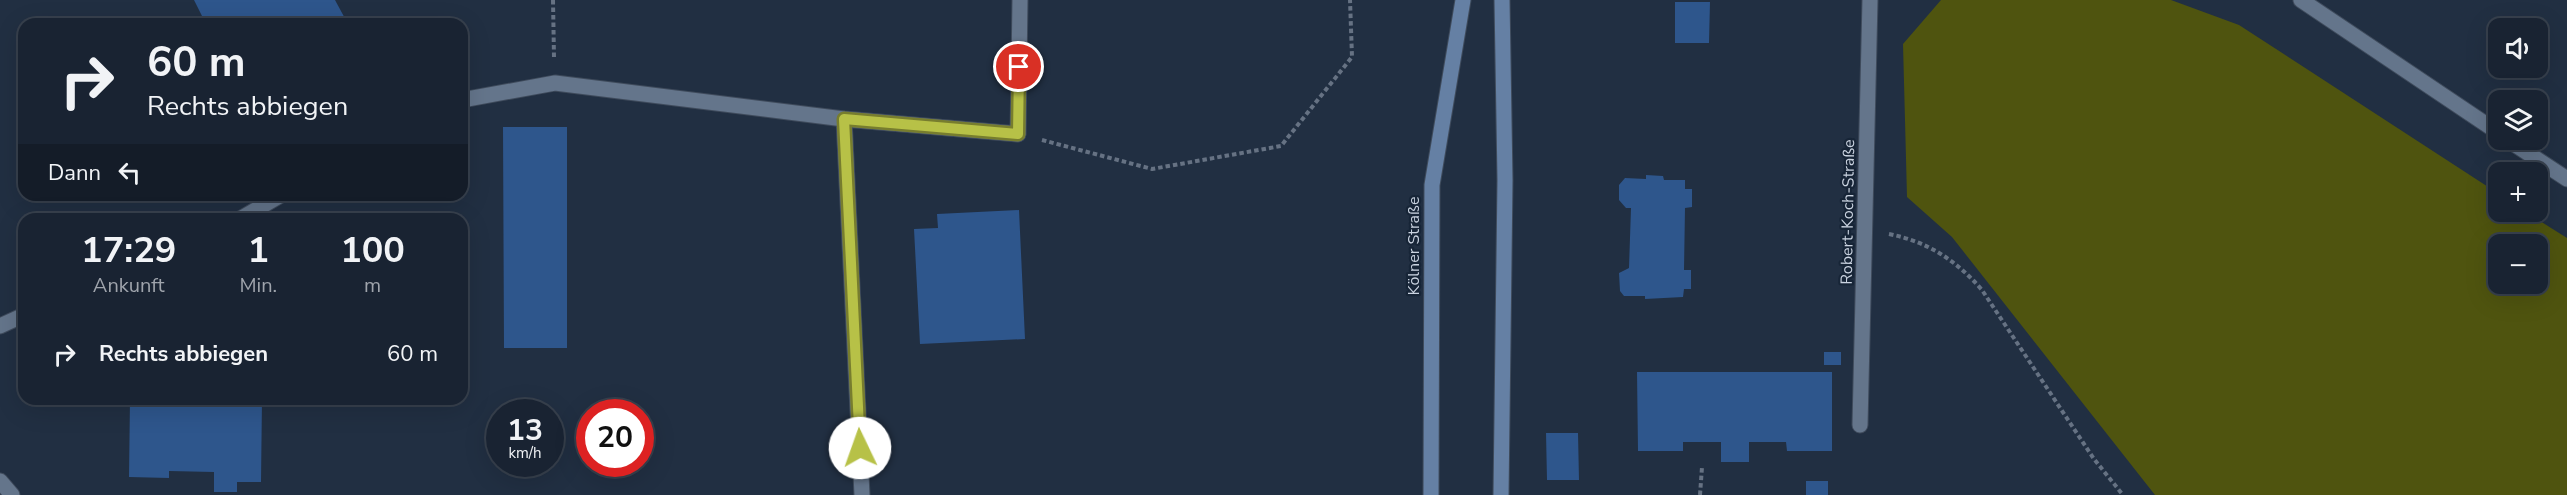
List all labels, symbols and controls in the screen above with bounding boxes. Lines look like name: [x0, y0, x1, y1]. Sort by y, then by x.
map controls: [2488, 18, 2548, 294]
button: sound: [2488, 18, 2548, 78]
text: 60 m: [147, 34, 246, 91]
pin: [993, 41, 1044, 92]
icon: right: [48, 42, 126, 120]
icon: arrive: [1002, 50, 1035, 83]
text: Rechts abbiegen: [147, 88, 348, 125]
button: layers: [2488, 90, 2548, 150]
street label: Robert-Koch-Straße: [1836, 139, 1860, 285]
icon: left: [113, 156, 146, 189]
text: Dann: [48, 158, 101, 188]
button: +: [2488, 162, 2548, 222]
street label: Kölner Straße: [1403, 197, 1425, 295]
text: 17:29: [81, 226, 176, 275]
text: 1: [247, 226, 269, 275]
text: 100: [340, 226, 405, 275]
button: −: [2488, 234, 2548, 294]
text: Ankunft: [93, 272, 165, 299]
text: Min.: [239, 272, 277, 299]
text: m: [364, 272, 381, 299]
icon: right: [48, 338, 81, 371]
text: Rechts abbiegen: [99, 339, 268, 369]
text: 60 m: [387, 339, 438, 369]
speed limit sign: 20: [576, 399, 654, 477]
text: 13: [507, 410, 543, 451]
position arrow: [828, 416, 892, 480]
text: km/h: [508, 443, 542, 463]

